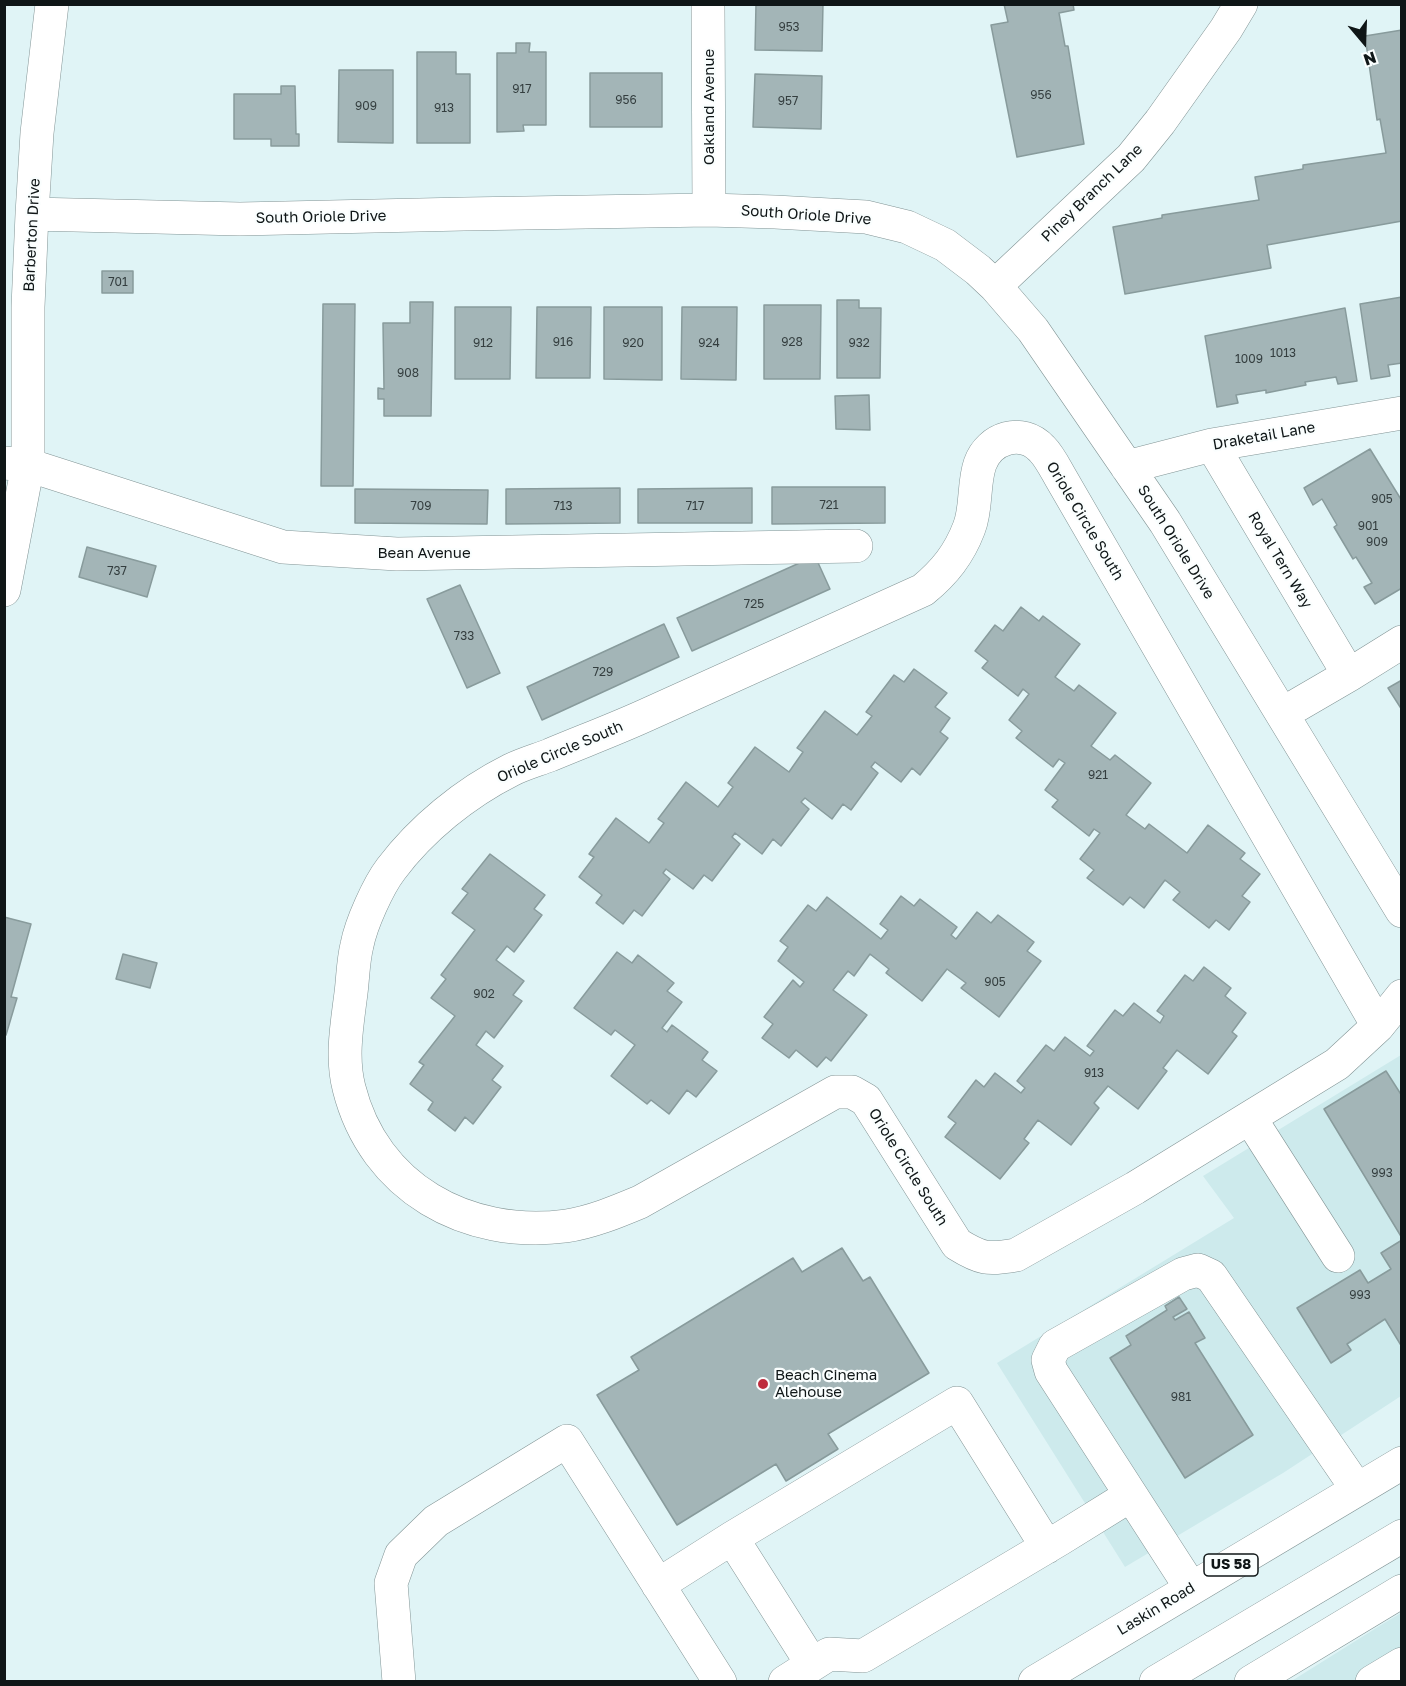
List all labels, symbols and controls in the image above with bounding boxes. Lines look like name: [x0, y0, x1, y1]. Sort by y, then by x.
north arrow: [1334, 12, 1394, 72]
house number: 953: [778, 20, 800, 34]
text: N: [1361, 48, 1379, 70]
street label: Oakland Avenue: [700, 49, 718, 165]
house number: 917: [512, 82, 532, 96]
house number: 956: [1030, 88, 1052, 102]
house number: 956: [615, 93, 637, 107]
house number: 957: [778, 94, 798, 108]
house number: 909: [355, 99, 377, 113]
house number: 913: [434, 101, 454, 115]
street label: Piney Branch Lane: [1038, 140, 1146, 246]
street label: Barberton Drive: [20, 178, 44, 292]
street label: South Oriole Drive: [740, 201, 872, 229]
street label: South Oriole Drive: [255, 207, 387, 227]
house number: 701: [108, 275, 128, 289]
house number: 916: [553, 335, 573, 349]
house number: 928: [781, 335, 803, 349]
house number: 912: [473, 336, 493, 350]
house number: 920: [622, 336, 644, 350]
house number: 924: [698, 336, 720, 350]
house number: 932: [848, 336, 870, 350]
house number: 1013: [1270, 346, 1296, 360]
house number: 1009: [1235, 352, 1263, 366]
house number: 908: [397, 366, 419, 380]
street label: Draketail Lane: [1211, 418, 1317, 454]
street label: Oriole Circle South: [1042, 458, 1128, 584]
street label: South Oriole Drive: [1134, 482, 1218, 602]
house number: 905: [1371, 492, 1393, 506]
house number: 721: [819, 498, 839, 512]
house number: 709: [410, 499, 432, 513]
house number: 713: [553, 499, 573, 513]
house number: 717: [686, 499, 704, 513]
street label: Royal Tern Way: [1244, 508, 1316, 612]
house number: 901: [1358, 519, 1378, 533]
house number: 909: [1366, 535, 1388, 549]
street label: Bean Avenue: [377, 544, 471, 562]
house number: 737: [107, 564, 127, 578]
house number: 725: [744, 597, 764, 611]
house number: 733: [454, 629, 474, 643]
house number: 729: [593, 665, 613, 679]
street label: Oriole Circle South: [494, 717, 626, 787]
house number: 921: [1088, 768, 1108, 782]
house number: 905: [984, 975, 1006, 989]
house number: 902: [473, 987, 495, 1001]
house number: 913: [1084, 1066, 1104, 1080]
street label: Oriole Circle South: [865, 1105, 951, 1229]
house number: 993: [1371, 1166, 1393, 1180]
house number: 993: [1349, 1288, 1371, 1302]
place label: Beach Cinema Alehouse: [775, 1366, 877, 1401]
marker: Beach Cinema Alehouse: [756, 1377, 770, 1391]
house number: 981: [1171, 1390, 1191, 1404]
road number: US 58: [1204, 1554, 1258, 1576]
street label: Laskin Road: [1114, 1579, 1198, 1639]

